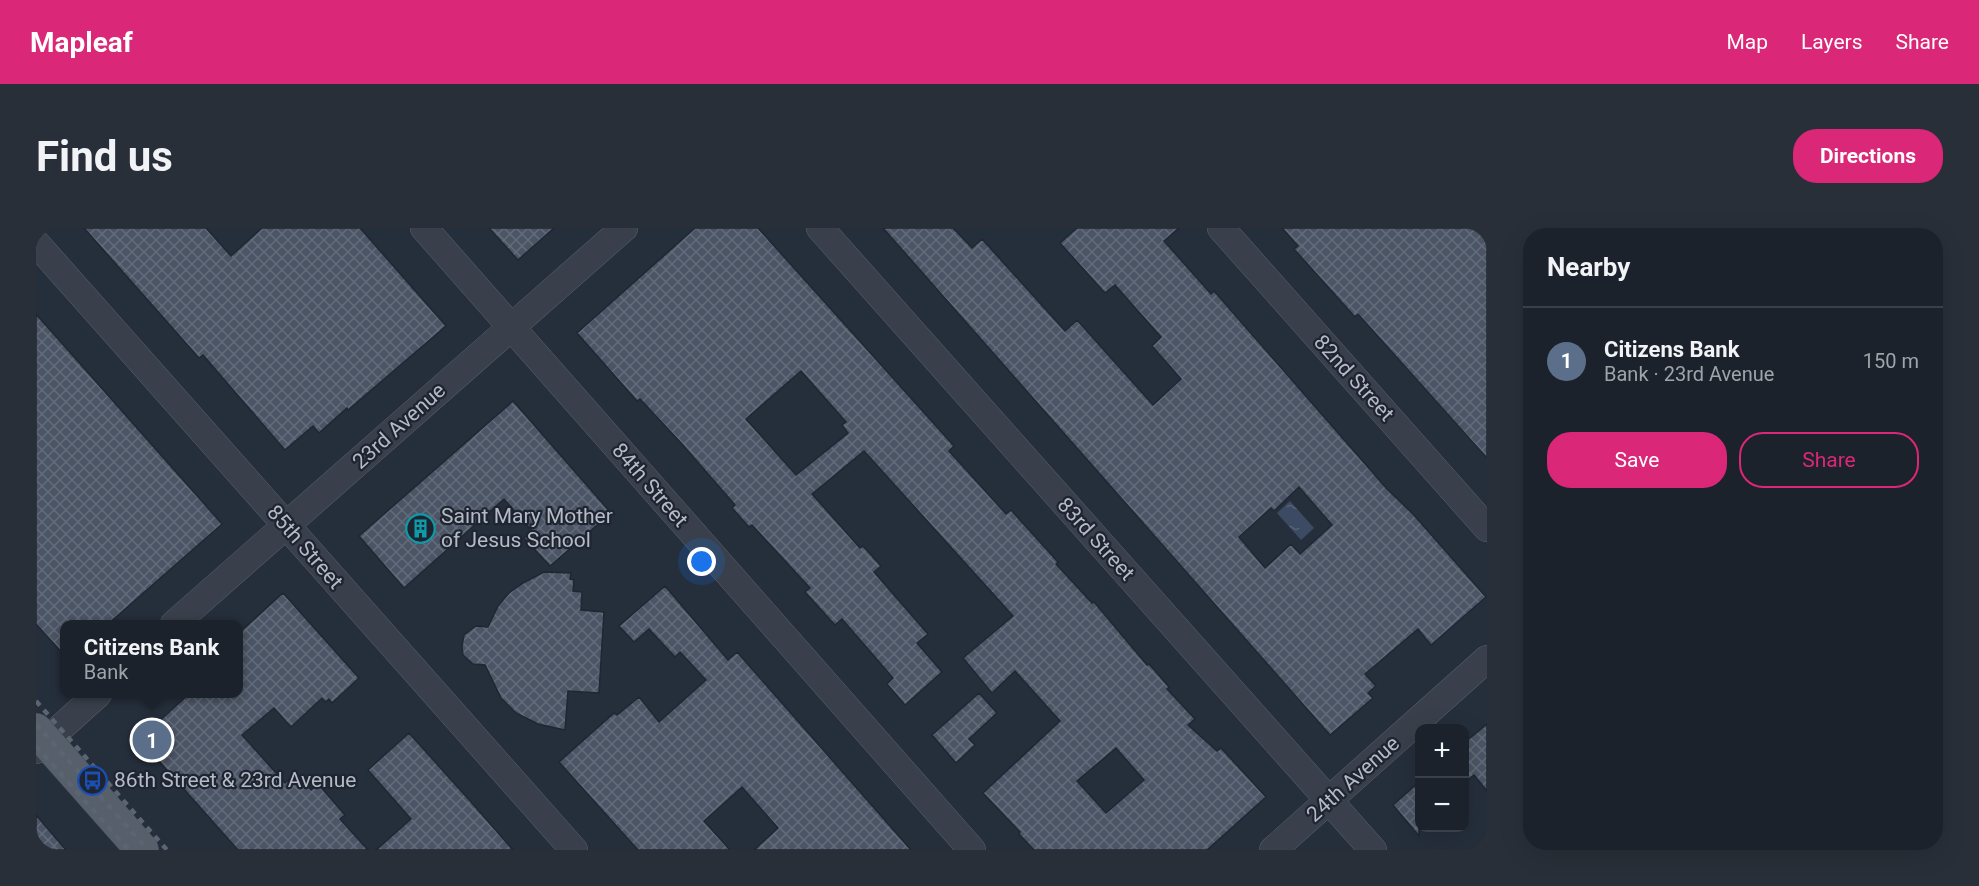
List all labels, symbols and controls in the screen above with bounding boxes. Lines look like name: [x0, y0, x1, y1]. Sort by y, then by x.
text: Mapleaf: [30, 26, 133, 59]
text: Map: [1726, 30, 1768, 54]
text: Layers: [1801, 30, 1862, 54]
text: Share: [1895, 30, 1949, 54]
button: Directions: [1793, 129, 1943, 183]
text: Find us: [36, 132, 173, 181]
text: Nearby: [1547, 252, 1630, 282]
street label: 82nd Street: [1309, 330, 1399, 426]
text: Citizens Bank: [1604, 337, 1739, 362]
text: 1: [1561, 349, 1572, 373]
text: 150 m: [1863, 349, 1919, 373]
text: Bank · 23rd Avenue: [1604, 362, 1774, 386]
street label: 23rd Avenue: [348, 378, 450, 474]
button: Save: [1547, 432, 1727, 488]
button: Share: [1739, 432, 1919, 488]
street label: 84th Street: [607, 438, 693, 532]
street label: 83rd Street: [1053, 493, 1139, 585]
street label: 85th Street: [262, 500, 348, 594]
place label: Saint Mary Mother of Jesus School: [441, 504, 613, 552]
building icon: Saint Mary Mother of Jesus School: [404, 512, 436, 544]
your location: [687, 547, 716, 576]
popup: [60, 620, 243, 698]
text: Citizens Bank: [84, 635, 219, 660]
text: Bank: [84, 660, 128, 684]
pin: 1: [132, 718, 172, 762]
map controls: [1415, 724, 1469, 832]
button: +: [1415, 724, 1469, 778]
street label: 24th Avenue: [1302, 731, 1404, 827]
bus stop icon: 86th Street & 23rd Avenue: [77, 764, 109, 796]
place label: 86th Street & 23rd Avenue: [114, 768, 356, 792]
button: −: [1415, 778, 1469, 832]

